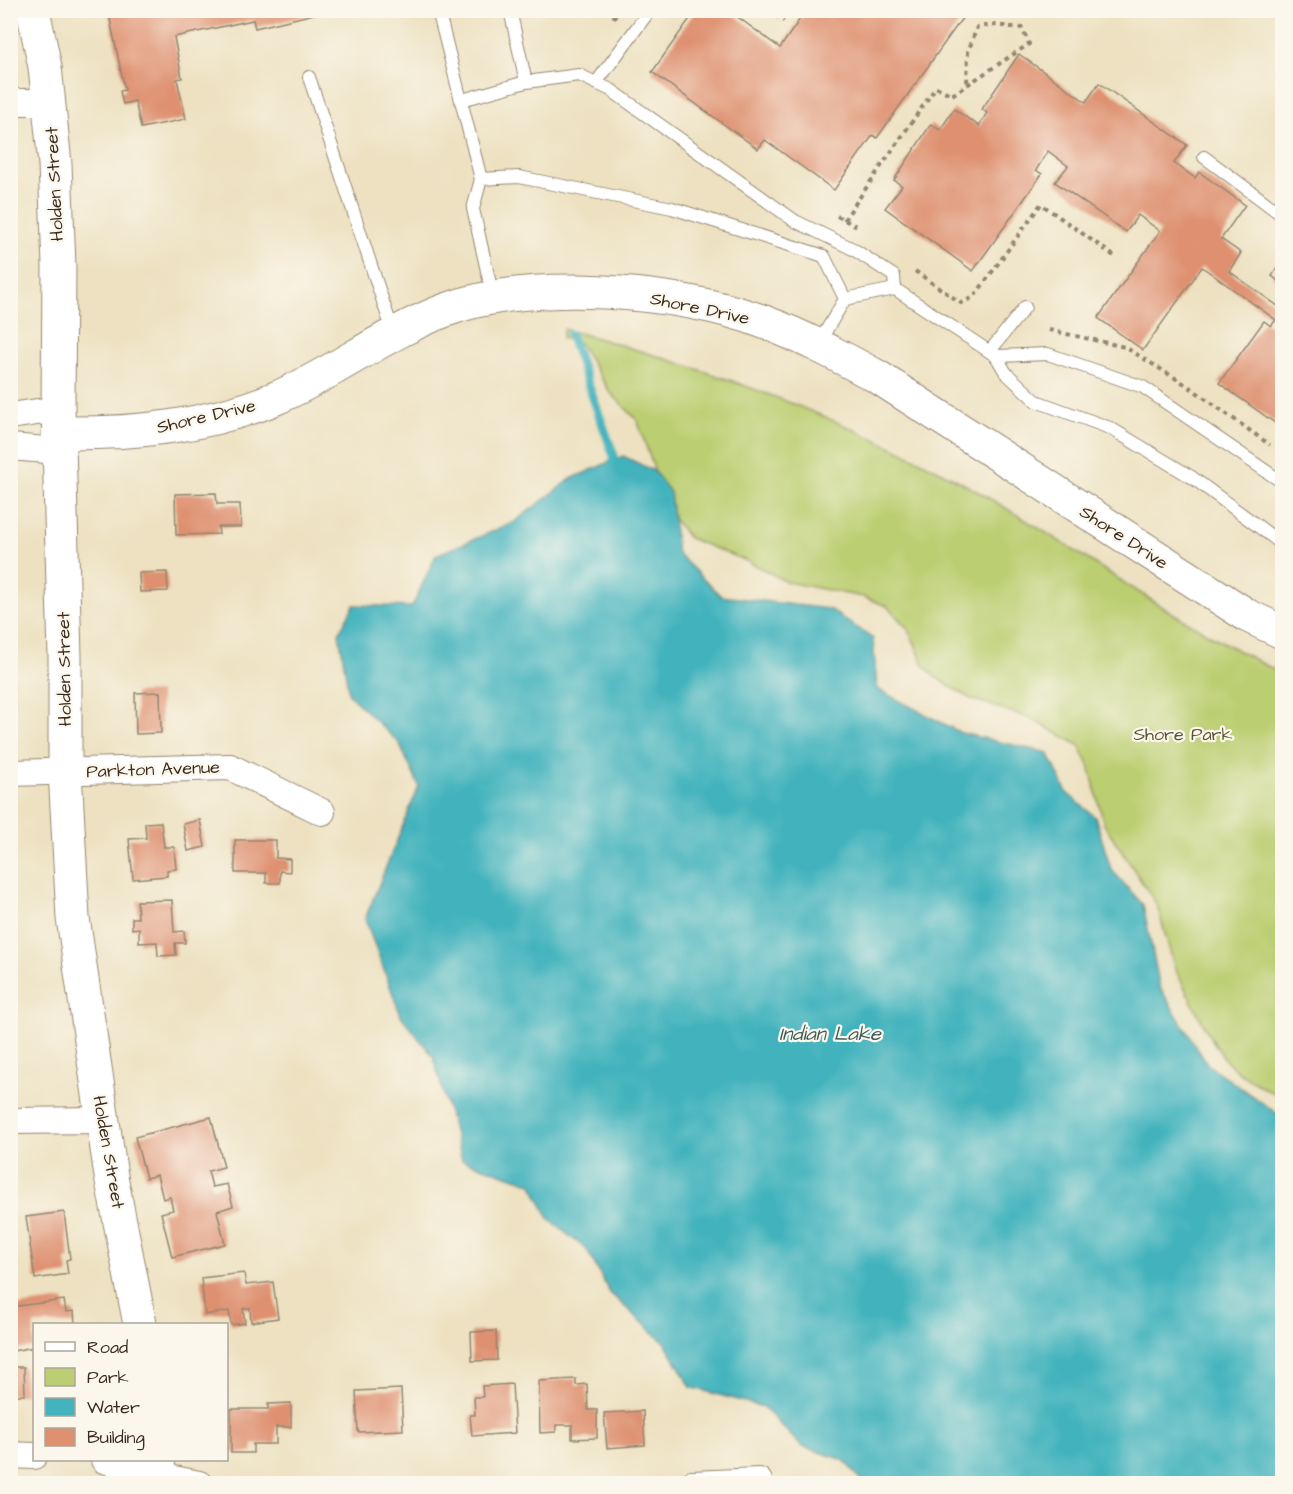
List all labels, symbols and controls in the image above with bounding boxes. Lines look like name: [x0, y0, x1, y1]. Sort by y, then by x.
street label: Holden Street: [39, 125, 70, 242]
street label: Shore Drive: [648, 286, 752, 331]
street label: Shore Drive: [154, 393, 258, 440]
street label: Shore Drive: [1075, 499, 1173, 576]
street label: Holden Street: [51, 611, 78, 726]
park label: Shore Park: [1133, 722, 1233, 747]
street label: Parkton Avenue: [86, 755, 221, 784]
water label: Indian Lake: [779, 1020, 882, 1048]
street label: Holden Street: [86, 1094, 131, 1211]
legend: [33, 1323, 228, 1461]
text: Road: [87, 1335, 128, 1360]
text: Park: [87, 1365, 129, 1390]
text: Water: [87, 1395, 140, 1420]
text: Building: [87, 1425, 145, 1451]

